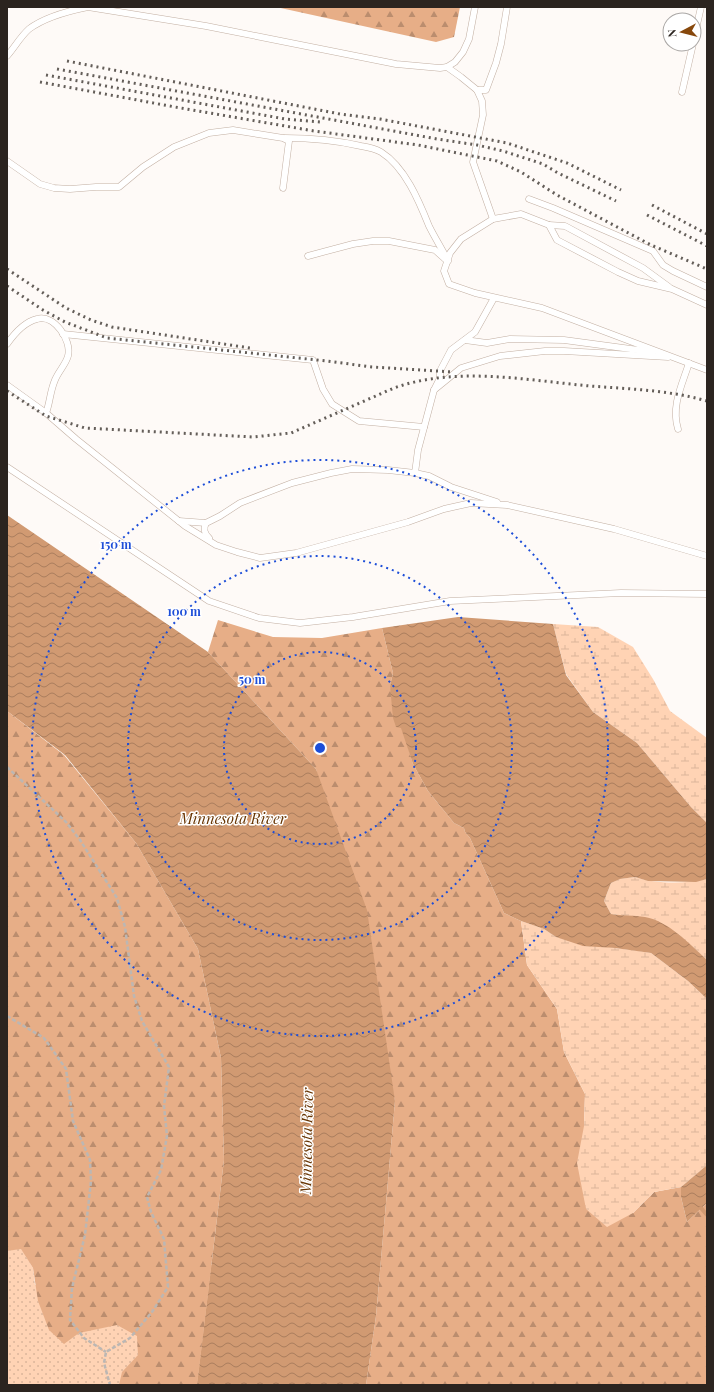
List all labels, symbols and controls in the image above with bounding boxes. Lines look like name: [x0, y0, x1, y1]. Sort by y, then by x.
north arrow: [662, 12, 702, 52]
text: N: [664, 28, 680, 38]
text: 150 m: [100, 536, 132, 552]
text: 100 m: [167, 603, 201, 619]
text: 50 m: [239, 671, 266, 687]
centre of rings: [313, 741, 327, 755]
water label: Minnesota River: [179, 808, 287, 828]
water label: Minnesota River: [295, 1087, 317, 1195]

